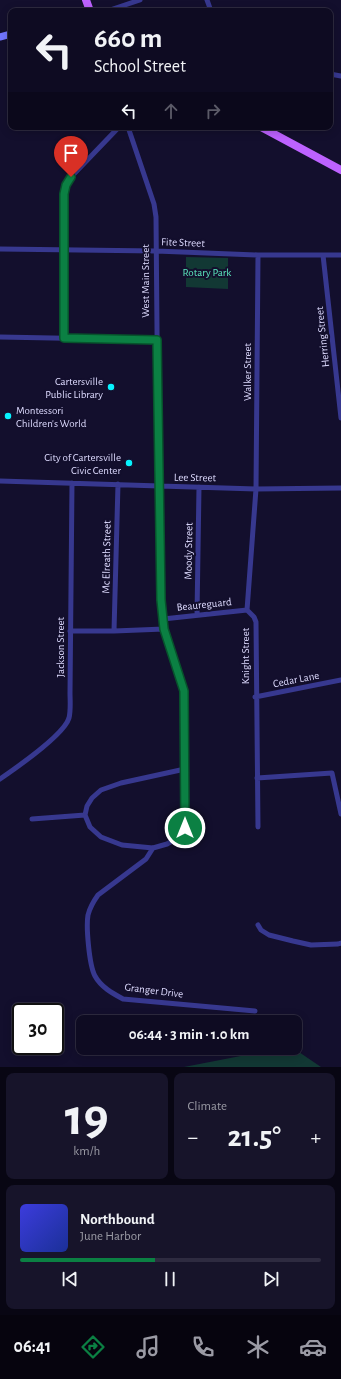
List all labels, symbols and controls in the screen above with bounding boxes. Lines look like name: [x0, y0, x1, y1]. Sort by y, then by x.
icon: left: [28, 24, 80, 76]
text: 660 m: [94, 25, 162, 53]
text: School Street: [94, 58, 186, 76]
icon: left: [118, 100, 140, 122]
icon: ahead: [160, 100, 182, 122]
icon: right: [202, 100, 224, 122]
pin: [54, 136, 88, 177]
icon: arrive: [60, 142, 82, 164]
street label: Fite Street: [161, 236, 205, 249]
street label: West Main Street: [140, 244, 151, 318]
park label: Rotary Park: [183, 267, 231, 278]
street label: Herring Street: [314, 306, 331, 368]
street label: Walker Street: [242, 342, 253, 401]
place label: Cartersville Public Library: [45, 376, 103, 400]
marker: Cartersville Public Library: [106, 382, 116, 392]
place label: Montessori Children's World: [16, 405, 87, 429]
marker: Montessori Children's World: [3, 411, 13, 421]
place label: City of Cartersville Civic Center: [44, 452, 121, 476]
marker: City of Cartersville Civic Center: [124, 458, 134, 468]
street label: Lee Street: [174, 472, 217, 483]
street label: Mc Elreath Street: [100, 520, 113, 594]
street label: Moody Street: [183, 522, 195, 580]
street label: Beaureguard: [176, 596, 232, 613]
street label: Jackson Street: [55, 616, 66, 677]
street label: Knight Street: [240, 627, 251, 684]
street label: Cedar Lane: [272, 670, 320, 689]
position arrow: [164, 807, 206, 849]
street label: Granger Drive: [124, 981, 184, 1000]
speed limit sign: 30: [12, 1003, 64, 1055]
text: 06:44 · 3 min · 1.0 km: [129, 1027, 249, 1042]
text: 19: [65, 1092, 109, 1144]
text: Climate: [188, 1100, 227, 1113]
text: 21.5°: [227, 1122, 281, 1152]
text: −: [188, 1126, 198, 1148]
text: +: [310, 1126, 321, 1148]
text: km/h: [73, 1145, 100, 1158]
text: Northbound: [80, 1212, 155, 1227]
text: June Harbor: [80, 1230, 141, 1243]
icon: previous: [59, 1268, 81, 1290]
icon: pause: [159, 1268, 181, 1290]
icon: next: [260, 1268, 282, 1290]
icon: directions: [79, 1333, 107, 1361]
icon: music: [134, 1333, 162, 1361]
icon: phone: [189, 1333, 217, 1361]
icon: climate: [244, 1333, 272, 1361]
icon: car: [299, 1333, 327, 1361]
text: 06:41: [14, 1338, 51, 1356]

